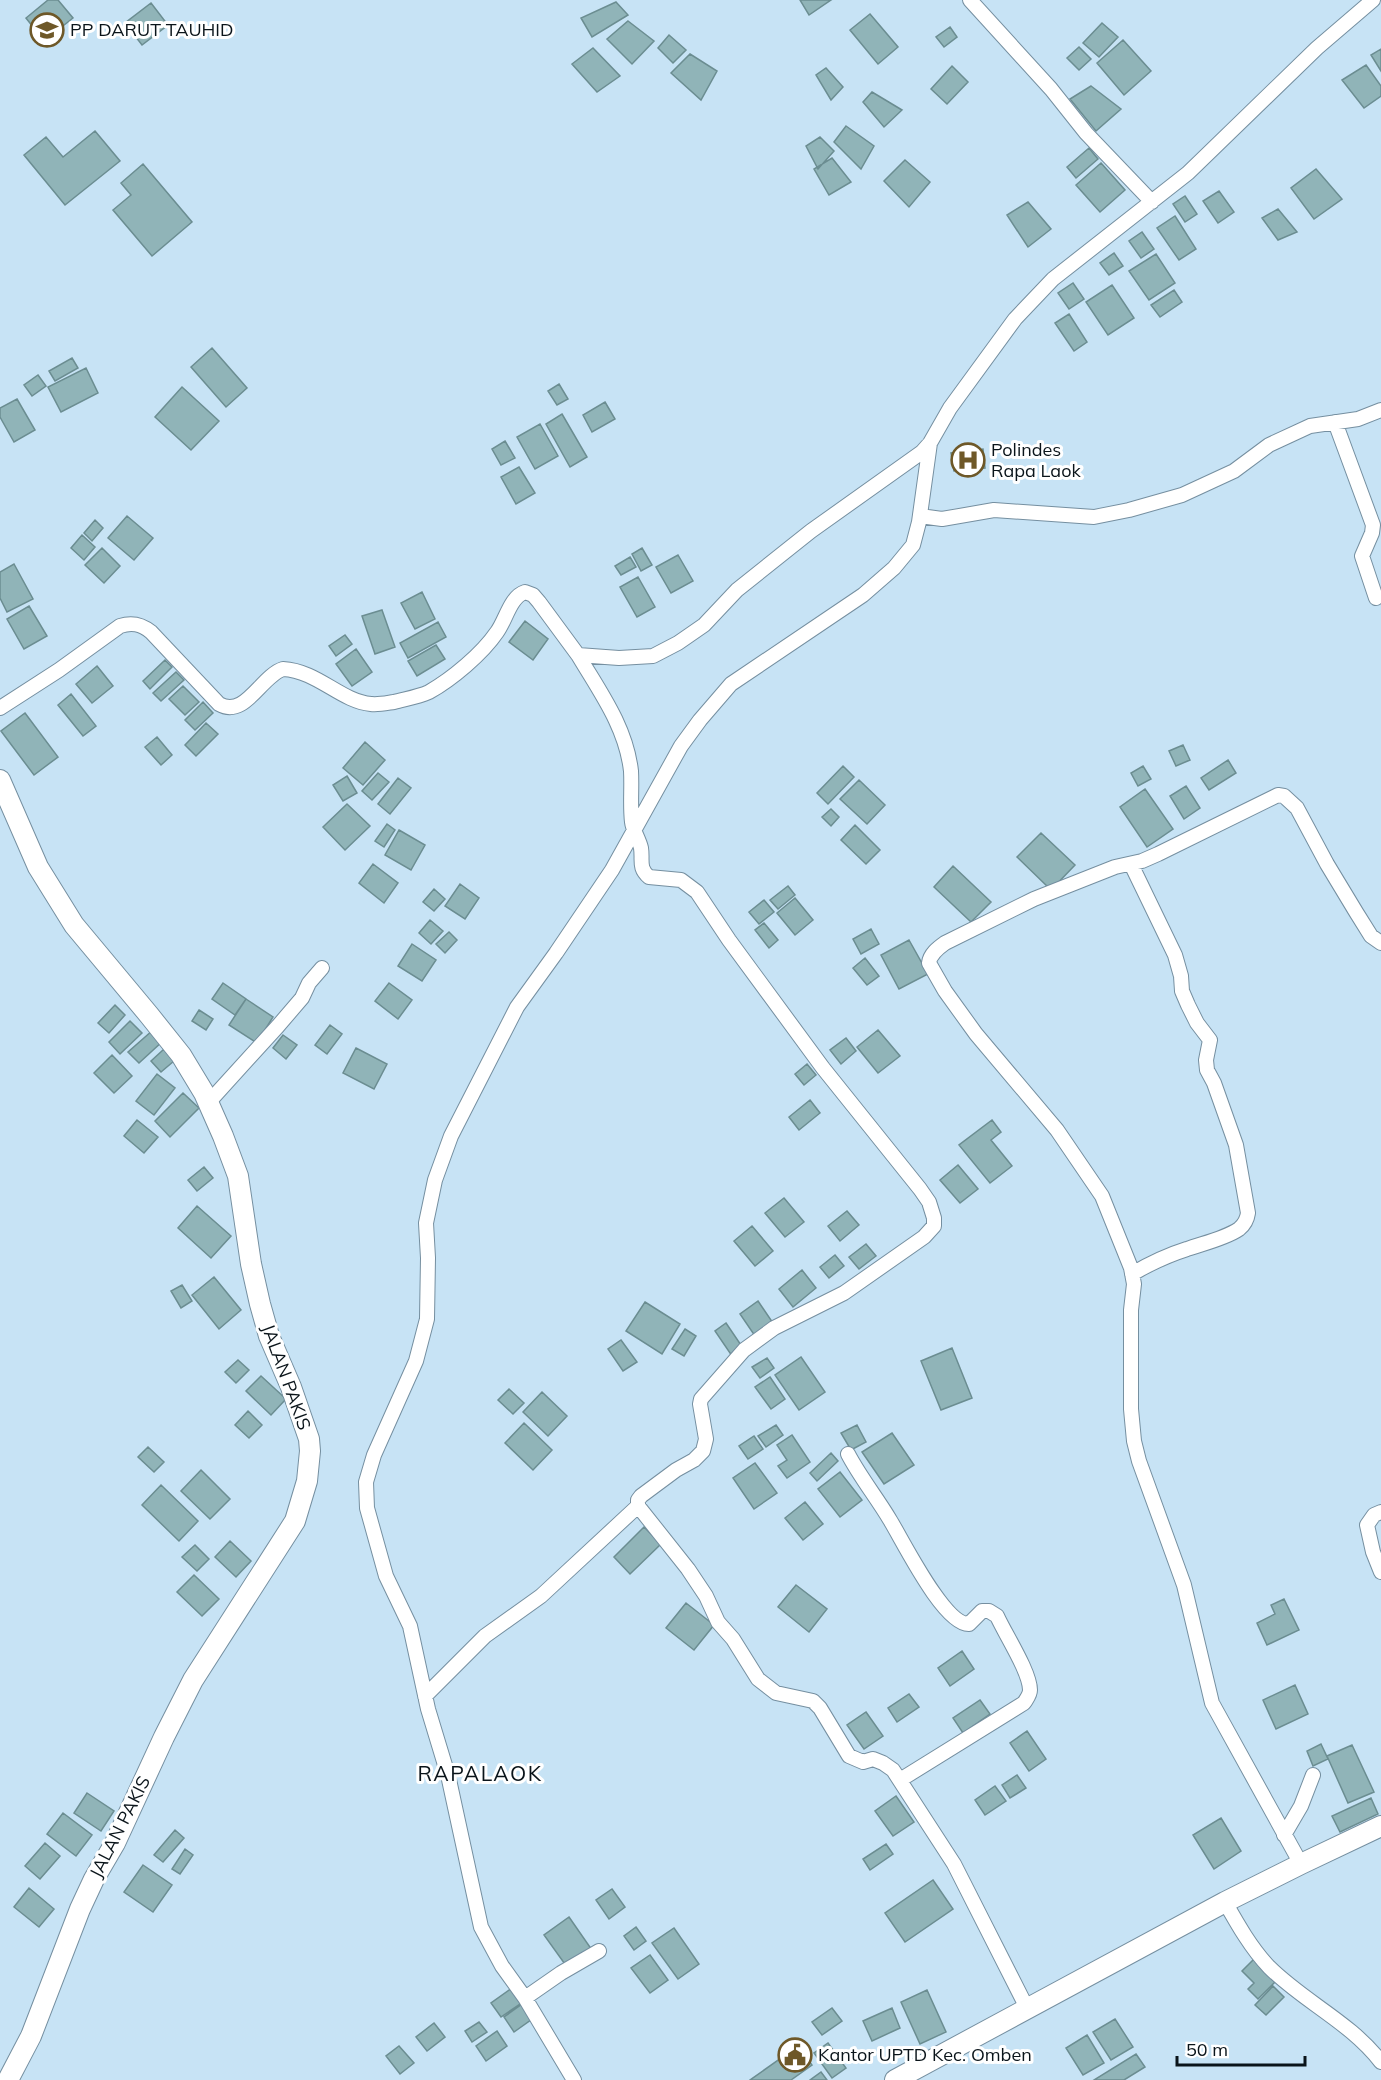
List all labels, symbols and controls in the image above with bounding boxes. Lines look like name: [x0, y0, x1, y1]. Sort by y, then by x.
school or university icon: PP DARUT TAUHID: [29, 12, 65, 48]
place label: PP DARUT TAUHID: [70, 18, 233, 41]
place label: Polindes Rapa Laok: [991, 438, 1081, 482]
hospital icon: Polindes Rapa Laok: [950, 442, 986, 478]
street label: JALAN PAKIS: [257, 1321, 316, 1433]
district label: RAPALAOK: [417, 1760, 543, 1786]
street label: JALAN PAKIS: [84, 1772, 155, 1881]
scale bar: [1177, 2029, 1304, 2067]
public building icon: Kantor UPTD Kec. Omben: [777, 2037, 813, 2073]
text: 50 m: [1186, 2038, 1228, 2061]
place label: Kantor UPTD Kec. Omben: [818, 2043, 1032, 2066]

